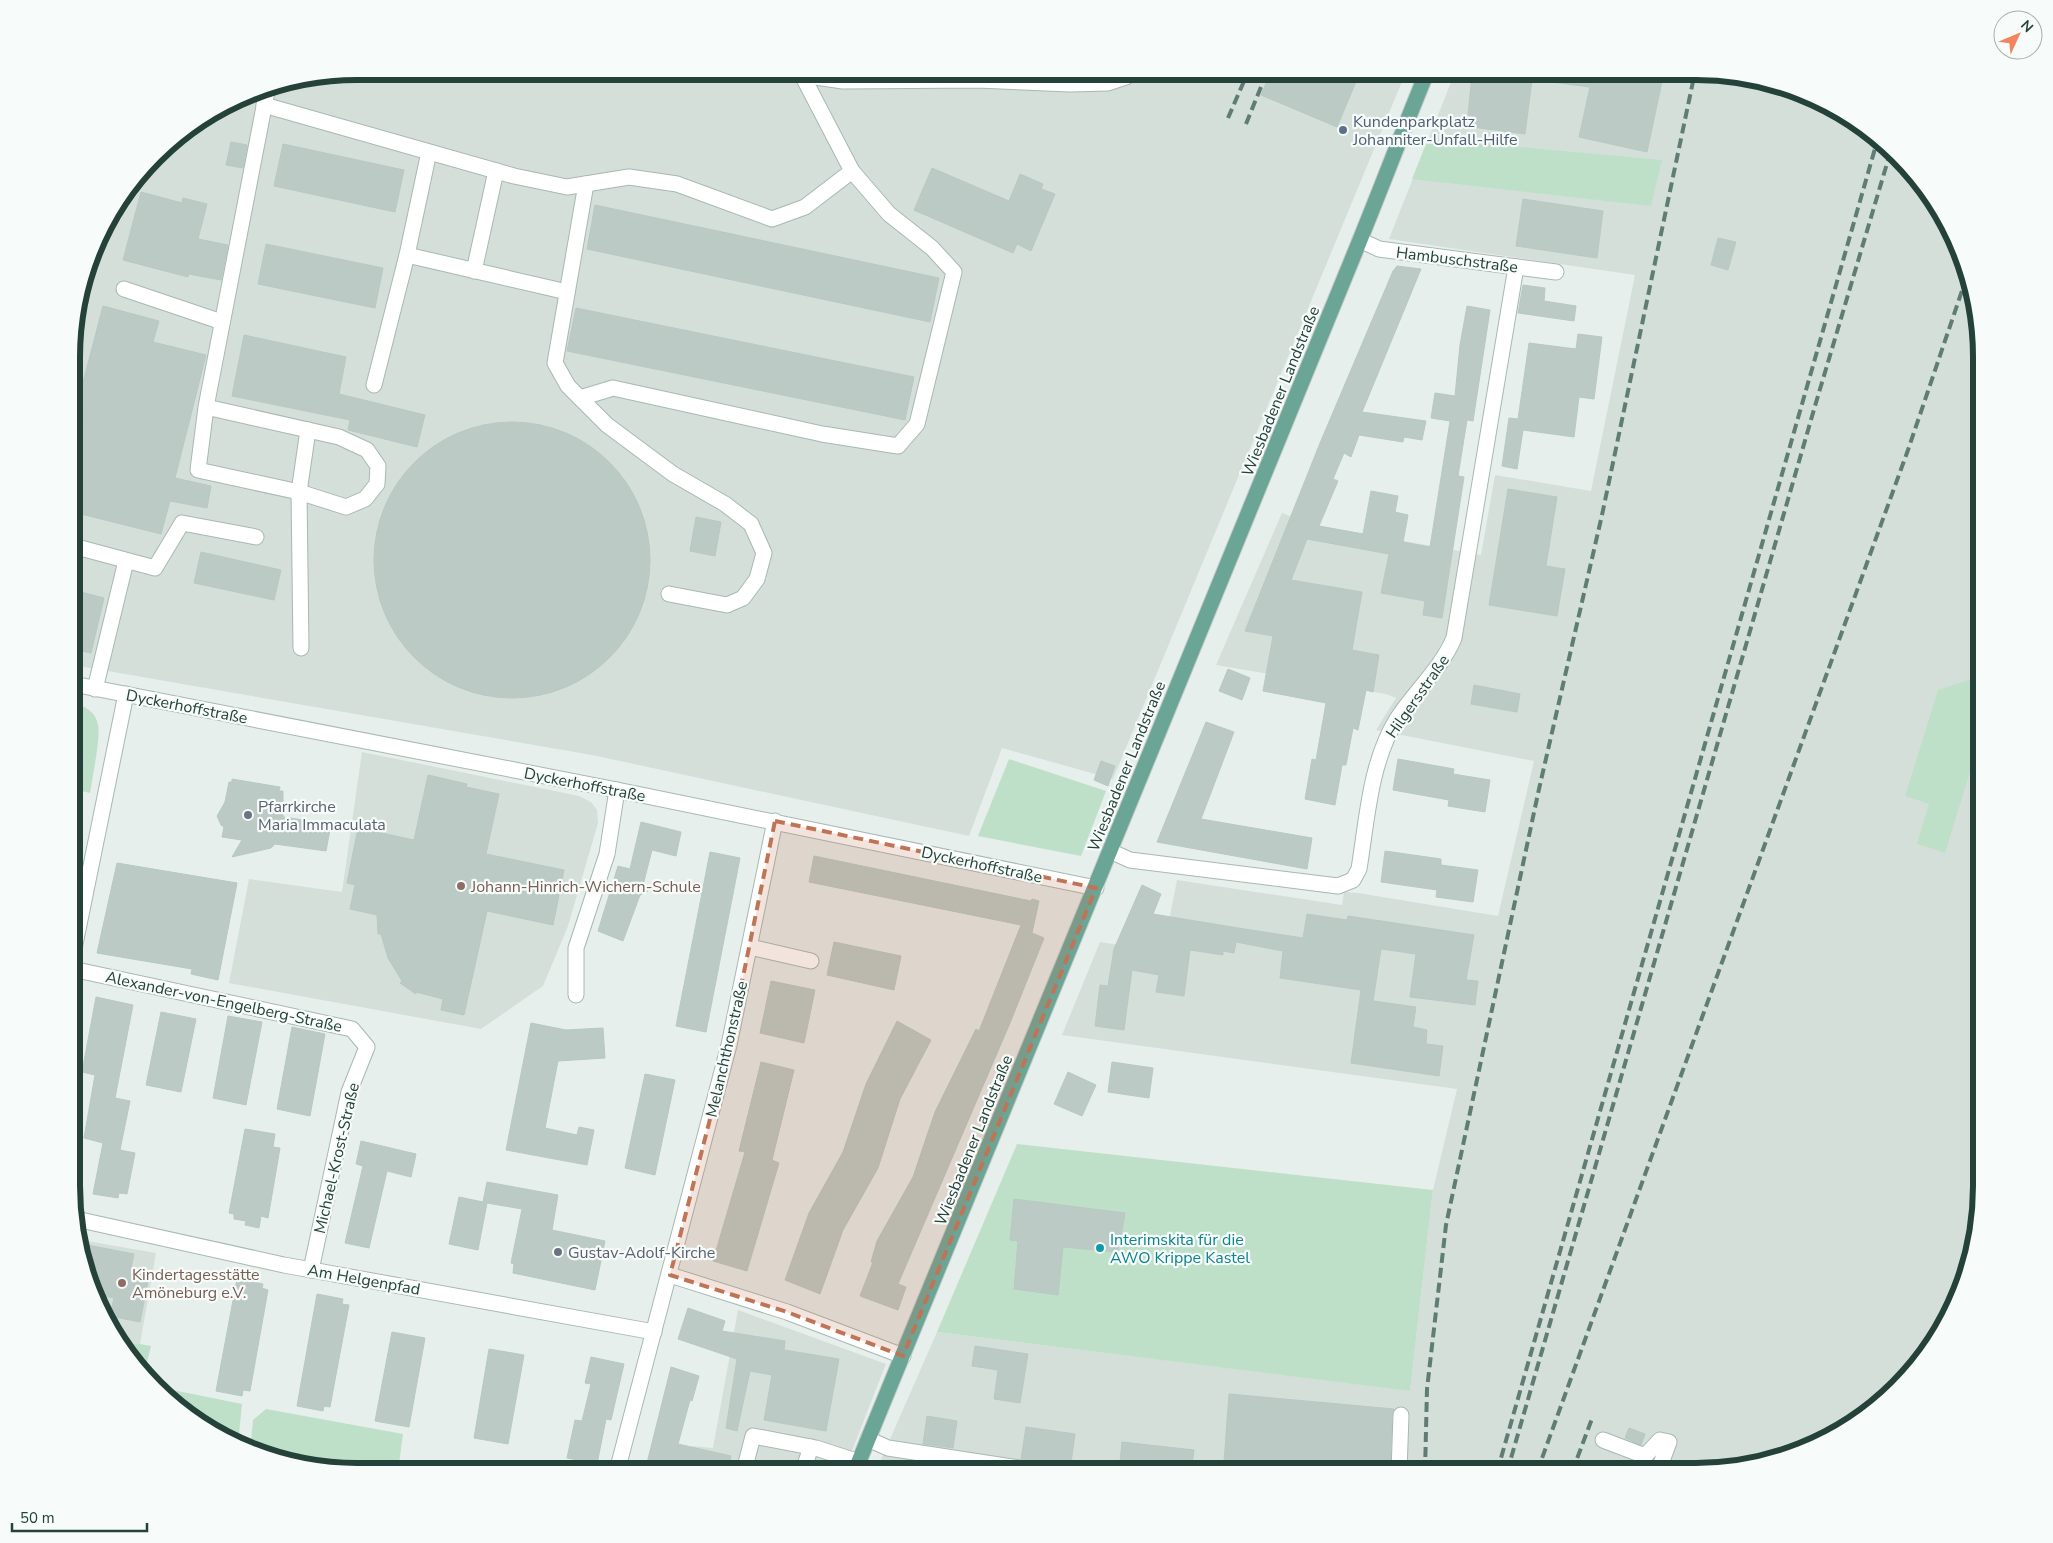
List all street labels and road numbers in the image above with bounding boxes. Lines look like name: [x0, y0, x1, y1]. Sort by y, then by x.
street label: Hambuschstraße: [1395, 242, 1519, 278]
street label: Wiesbadener Landstraße: [1237, 303, 1325, 480]
street label: Hilgersstraße: [1381, 650, 1455, 743]
street label: Wiesbadener Landstraße: [1083, 678, 1171, 855]
street label: Dyckerhoffstraße: [124, 684, 249, 730]
street label: Dyckerhoffstraße: [522, 762, 647, 808]
street label: Dyckerhoffstraße: [919, 841, 1044, 889]
street label: Alexander-von-Engelberg-Straße: [103, 966, 344, 1038]
street label: Melanchthonstraße: [701, 979, 753, 1120]
street label: Wiesbadener Landstraße: [930, 1052, 1018, 1229]
street label: Michael-Krost-Straße: [309, 1081, 365, 1236]
street label: Am Helgenpfad: [306, 1259, 422, 1301]

